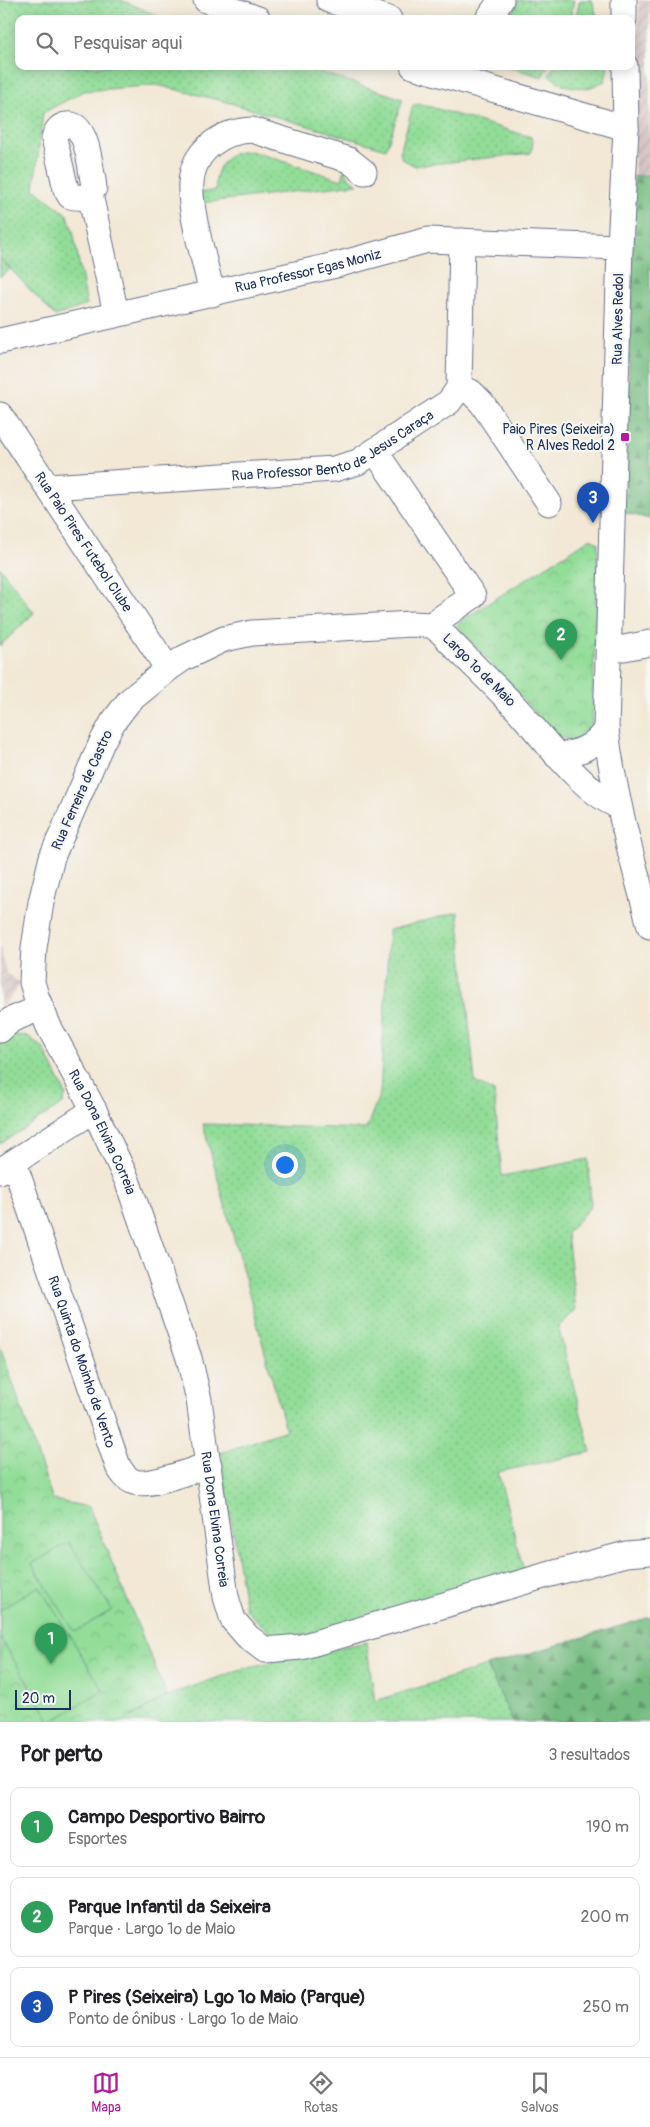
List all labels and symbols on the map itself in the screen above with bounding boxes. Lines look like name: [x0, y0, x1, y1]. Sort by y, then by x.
street label: Rua Professor Egas Moniz: [233, 245, 383, 296]
street label: Rua Alves Redol: [609, 273, 627, 365]
street label: Rua Professor Bento de Jesus Caraça: [231, 406, 437, 484]
place label: Paio Pires (Seixeira) R Alves Redol 2: [502, 421, 615, 454]
marker: Paio Pires (Seixeira) R Alves Redol 2: [619, 431, 631, 443]
street label: Rua Paio Pires Futebol Clube: [31, 469, 136, 615]
pin: 3: [577, 482, 609, 523]
pin: 2: [545, 619, 577, 660]
street label: Largo 1º de Maio: [439, 630, 519, 710]
street label: Rua Ferreira de Castro: [48, 727, 116, 853]
street label: Rua Dona Elvina Correia: [65, 1066, 140, 1197]
your location: [272, 1152, 298, 1178]
street label: Rua Quinta do Moinho de Vento: [45, 1273, 120, 1450]
street label: Rua Dona Elvina Correia: [198, 1450, 233, 1588]
pin: 1: [35, 1623, 67, 1664]
scale bar: [15, 1687, 71, 1710]

